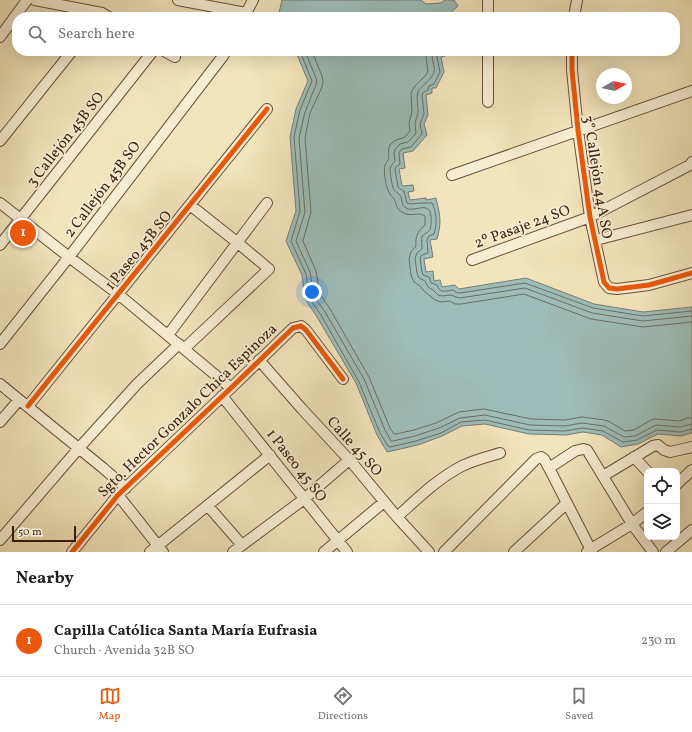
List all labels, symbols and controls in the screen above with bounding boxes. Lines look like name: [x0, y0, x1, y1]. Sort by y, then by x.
search box: [12, 12, 680, 56]
icon: search: [26, 23, 48, 45]
text: Search here: [58, 24, 135, 45]
north arrow: [596, 68, 632, 104]
street label: 3 Callejón 45B SO: [22, 88, 110, 192]
street label: 3° Callejón 44A SO: [576, 114, 617, 240]
street label: 2 Callejón 45B SO: [60, 137, 146, 243]
street label: 2º Pasaje 24 SO: [472, 200, 573, 254]
street label: 1 Paseo 45B SO: [101, 207, 178, 295]
pin: 1: [10, 218, 36, 248]
your location: [302, 282, 322, 302]
street label: Sgto. Hector Gonzalo Chica Espinoza: [94, 319, 282, 503]
street label: Calle 45 SO: [321, 412, 387, 482]
street label: 1 Paseo 45 SO: [261, 425, 331, 507]
map controls: [644, 468, 680, 540]
button: locate: [644, 468, 680, 504]
button: layers: [644, 504, 680, 540]
scale bar: [12, 524, 76, 543]
text: 50 m: [18, 525, 42, 540]
text: Nearby: [16, 567, 74, 590]
text: Capilla Católica Santa María Eufrasia: [54, 621, 317, 642]
text: 1: [26, 632, 32, 650]
text: 230 m: [641, 632, 676, 650]
text: Church · Avenida 32B SO: [54, 642, 194, 660]
tab: Map: [99, 685, 121, 724]
tab: Directions: [318, 685, 368, 724]
tab: Saved: [565, 685, 593, 724]

